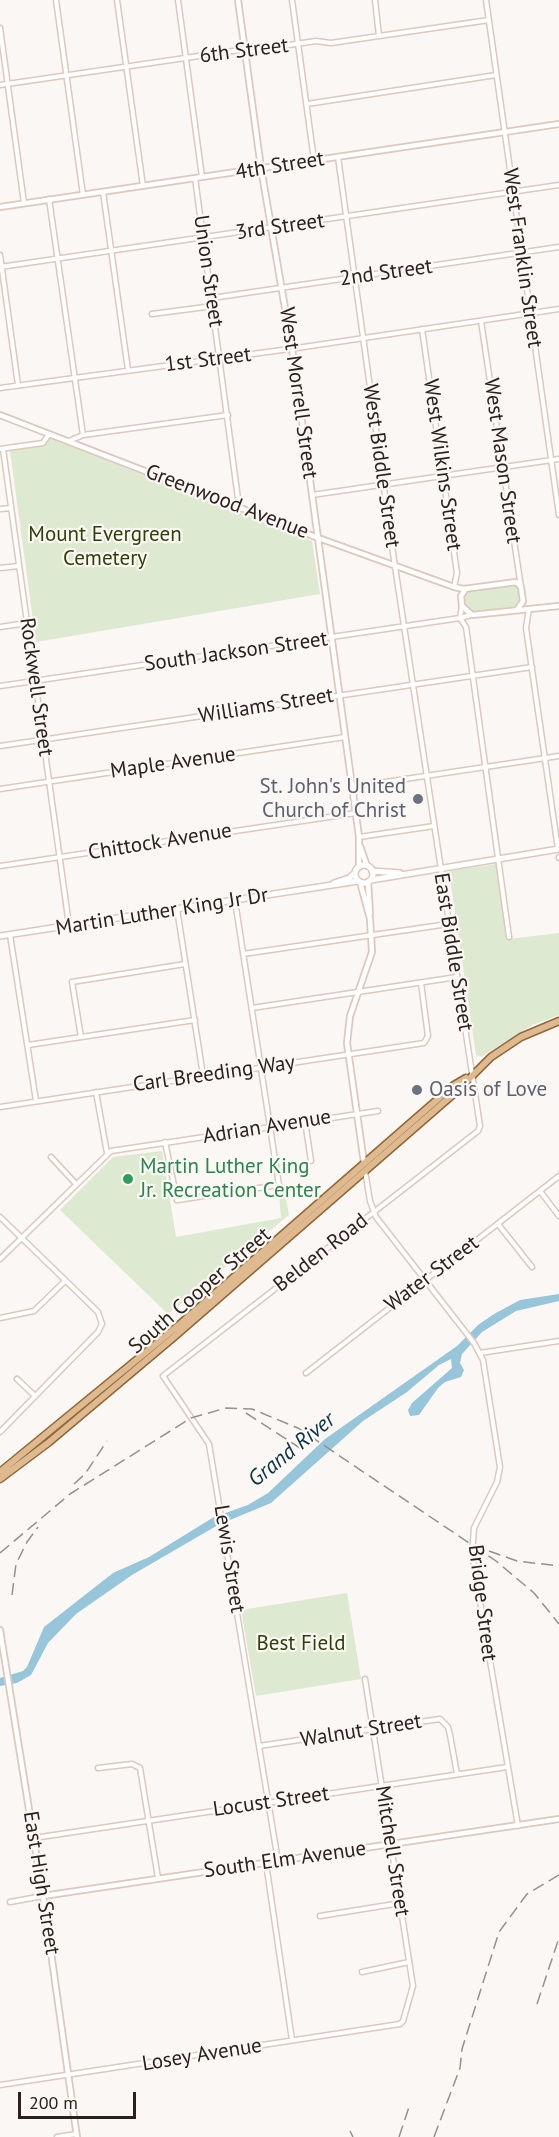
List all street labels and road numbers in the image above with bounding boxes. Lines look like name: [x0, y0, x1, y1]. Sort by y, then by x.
street label: 6th Street: [198, 33, 290, 69]
street label: 4th Street: [234, 147, 326, 185]
street label: West Franklin Street: [497, 167, 547, 349]
street label: 3rd Street: [234, 208, 326, 246]
street label: Union Street: [188, 213, 228, 329]
street label: 2nd Street: [338, 254, 434, 292]
street label: West Morrell Street: [273, 306, 323, 480]
street label: 1st Street: [163, 342, 253, 378]
street label: West Mason Street: [478, 377, 526, 545]
street label: West Wilkins Street: [417, 378, 467, 552]
street label: West Biddle Street: [357, 382, 405, 550]
street label: Greenwood Avenue: [142, 459, 312, 545]
street label: Rockwell Street: [14, 616, 58, 758]
street label: South Jackson Street: [143, 627, 329, 677]
street label: Williams Street: [197, 683, 335, 729]
street label: Maple Avenue: [109, 742, 237, 784]
street label: Chittock Avenue: [86, 818, 234, 866]
street label: East Biddle Street: [428, 871, 478, 1033]
street label: Martin Luther King Jr Dr: [54, 883, 270, 941]
street label: Carl Breeding Way: [131, 1050, 297, 1098]
street label: Adrian Avenue: [201, 1104, 333, 1150]
street label: Belden Road: [269, 1208, 373, 1298]
street label: South Cooper Street: [124, 1222, 276, 1360]
street label: Water Street: [380, 1231, 484, 1317]
street label: Lewis Street: [208, 1503, 250, 1615]
street label: Bridge Street: [462, 1543, 502, 1663]
street label: Walnut Street: [299, 1709, 423, 1753]
street label: Locust Street: [211, 1781, 331, 1823]
street label: Mitchell Street: [369, 1784, 415, 1918]
street label: East High Street: [17, 1809, 65, 1957]
street label: South Elm Avenue: [202, 1836, 368, 1884]
street label: Losey Avenue: [140, 2033, 264, 2077]

